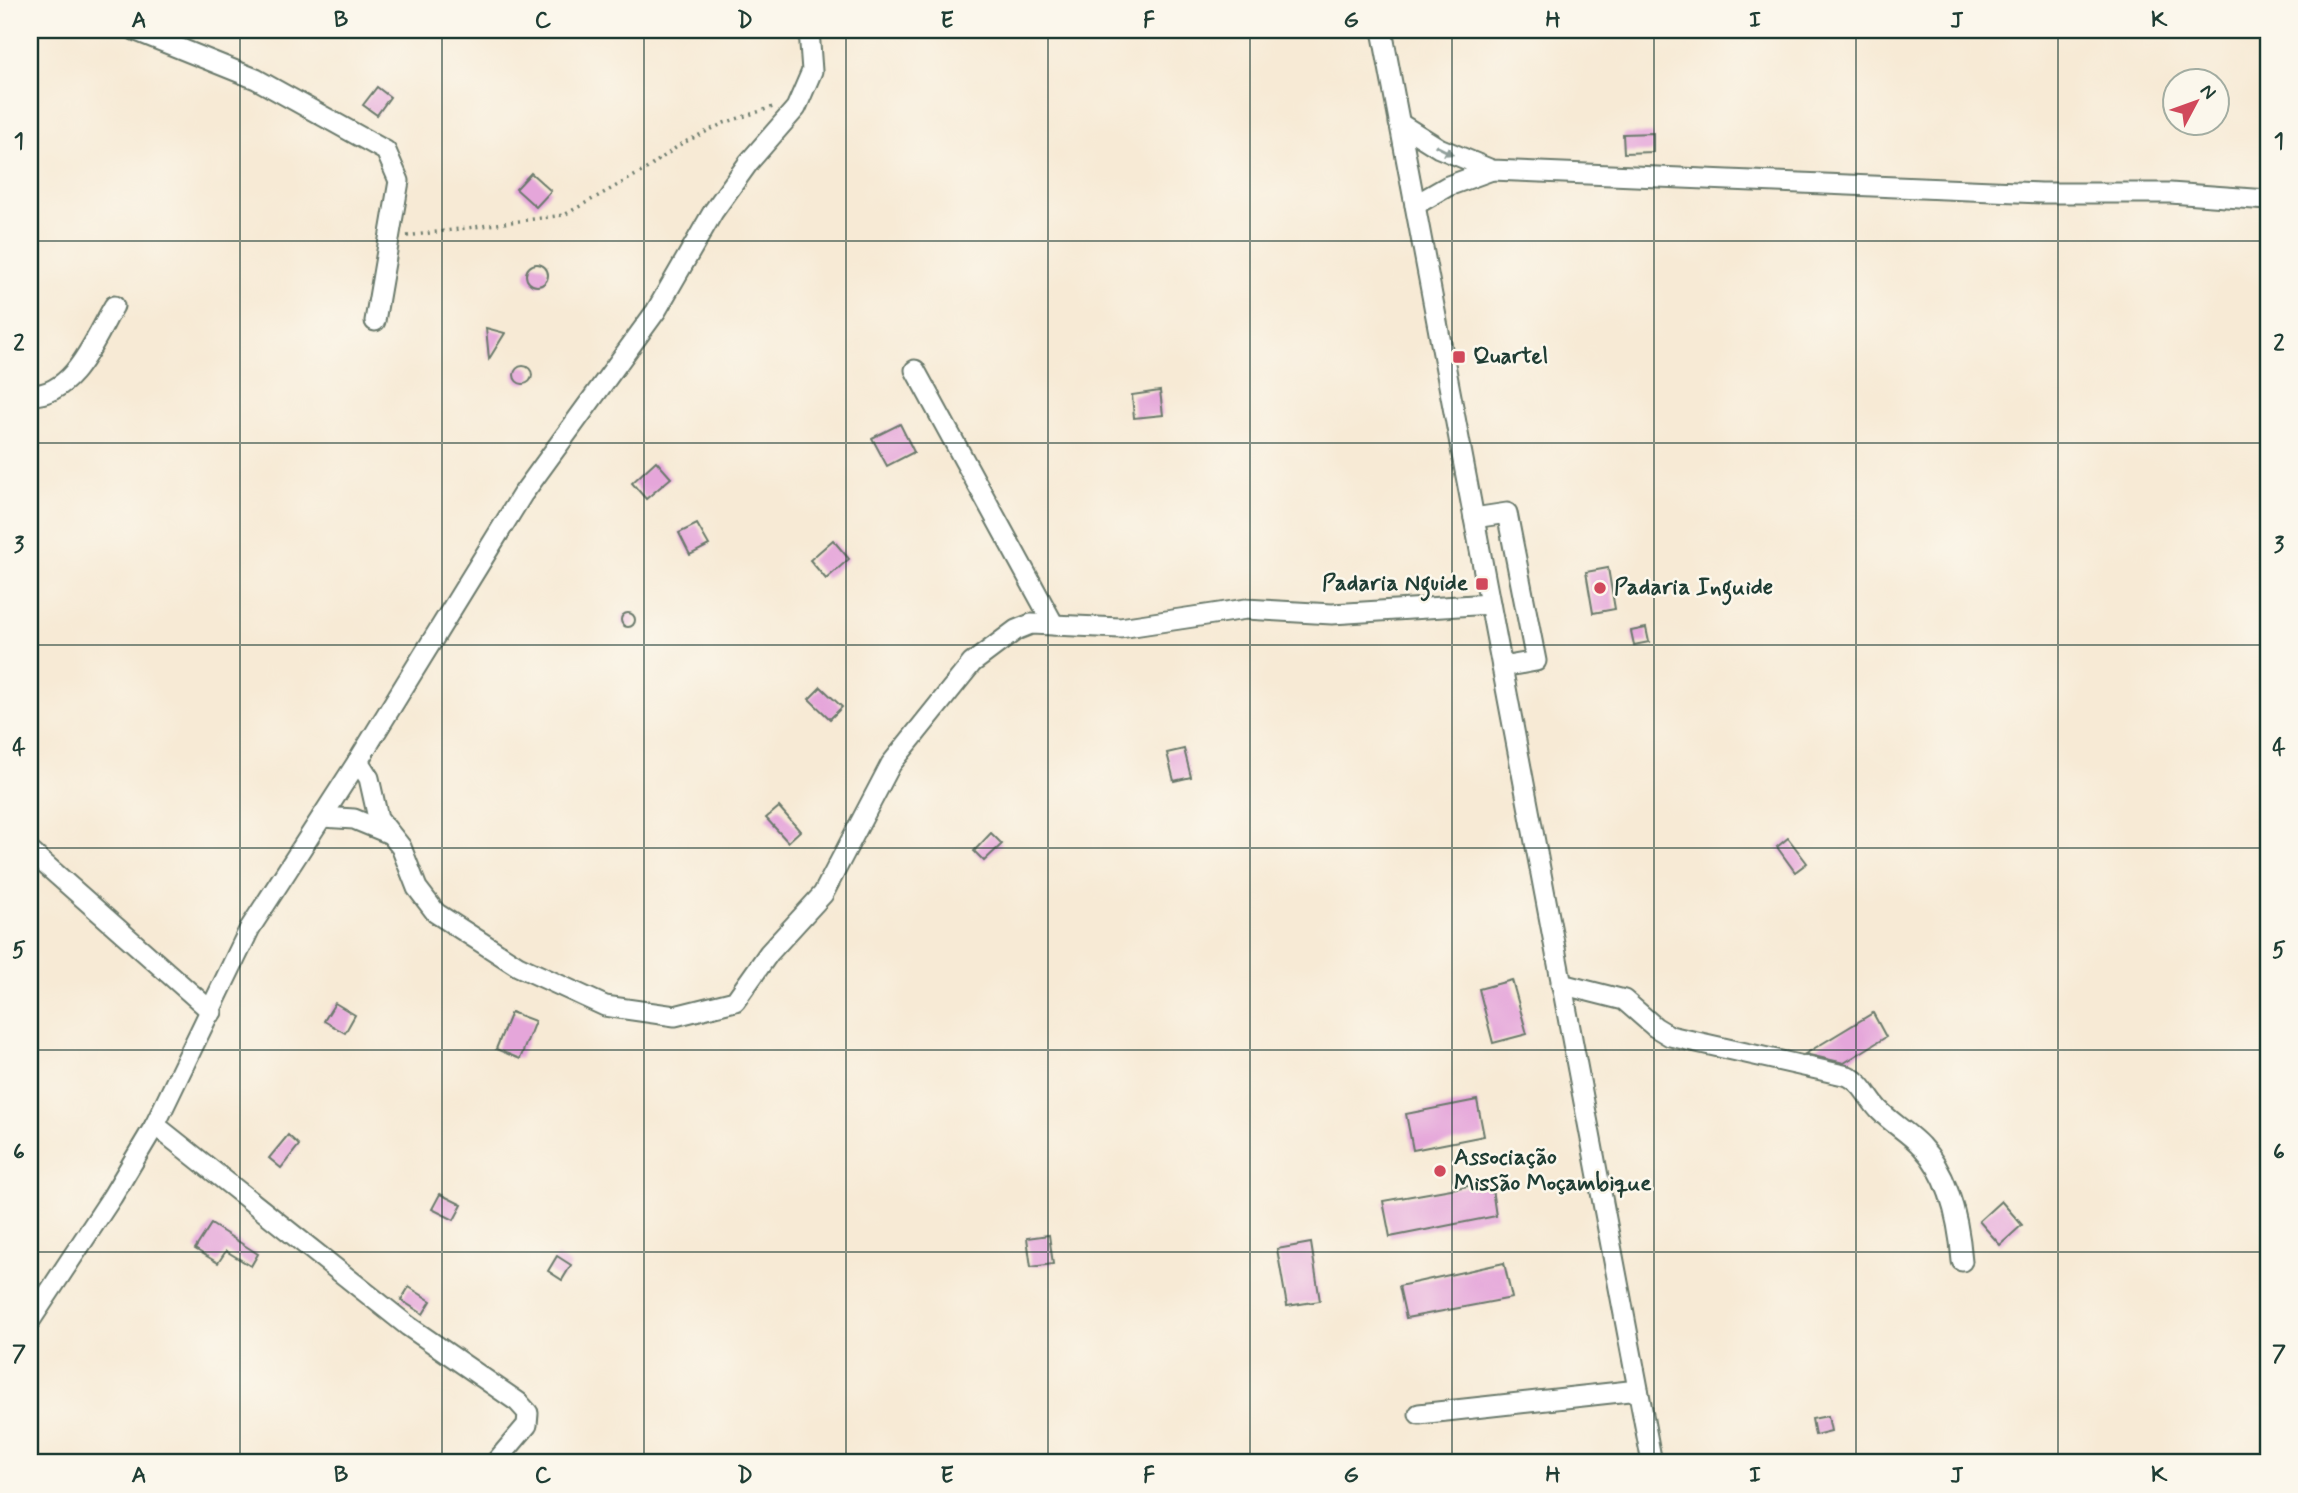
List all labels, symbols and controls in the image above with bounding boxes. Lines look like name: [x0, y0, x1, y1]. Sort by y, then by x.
text: A: [131, 6, 147, 36]
text: B: [334, 6, 349, 36]
text: C: [535, 6, 552, 36]
text: D: [737, 6, 753, 36]
text: E: [940, 6, 954, 36]
text: F: [1143, 6, 1155, 36]
text: G: [1343, 6, 1359, 36]
text: H: [1545, 6, 1561, 36]
text: I: [1749, 6, 1761, 36]
text: J: [1950, 6, 1964, 36]
text: K: [2151, 6, 2168, 36]
north arrow: [2162, 66, 2232, 136]
text: N: [2194, 79, 2221, 105]
text: 1: [14, 127, 24, 157]
text: 1: [2274, 127, 2284, 157]
one-way arrow: [1434, 144, 1454, 155]
text: 2: [13, 329, 25, 359]
text: 2: [2273, 329, 2285, 359]
place label: Quartel: [1473, 342, 1548, 372]
marker: Quartel: [1451, 349, 1467, 365]
text: 3: [14, 531, 25, 561]
text: 3: [2274, 531, 2285, 561]
place label: Padaria Nguide: [1322, 569, 1469, 602]
place label: Padaria Inguide: [1614, 573, 1773, 606]
marker: Padaria Nguide: [1474, 576, 1490, 592]
marker: Padaria Inguide: [1592, 580, 1608, 596]
text: 4: [12, 733, 26, 763]
text: 4: [2272, 733, 2286, 763]
text: 5: [12, 936, 26, 966]
text: 5: [2272, 936, 2286, 966]
text: 6: [13, 1138, 25, 1168]
text: 6: [2273, 1138, 2285, 1168]
place label: Associação Missão Moçambique: [1454, 1143, 1652, 1199]
marker: Associação Missão Moçambique: [1432, 1163, 1448, 1179]
text: 7: [12, 1340, 26, 1370]
text: 7: [2272, 1340, 2286, 1370]
text: A: [131, 1461, 147, 1491]
text: B: [334, 1461, 349, 1491]
text: C: [535, 1461, 552, 1491]
text: D: [737, 1461, 753, 1491]
text: E: [940, 1461, 954, 1491]
text: F: [1143, 1461, 1155, 1491]
text: G: [1343, 1461, 1359, 1491]
text: H: [1545, 1461, 1561, 1491]
text: I: [1749, 1461, 1761, 1491]
text: J: [1950, 1461, 1964, 1491]
text: K: [2151, 1461, 2168, 1491]

